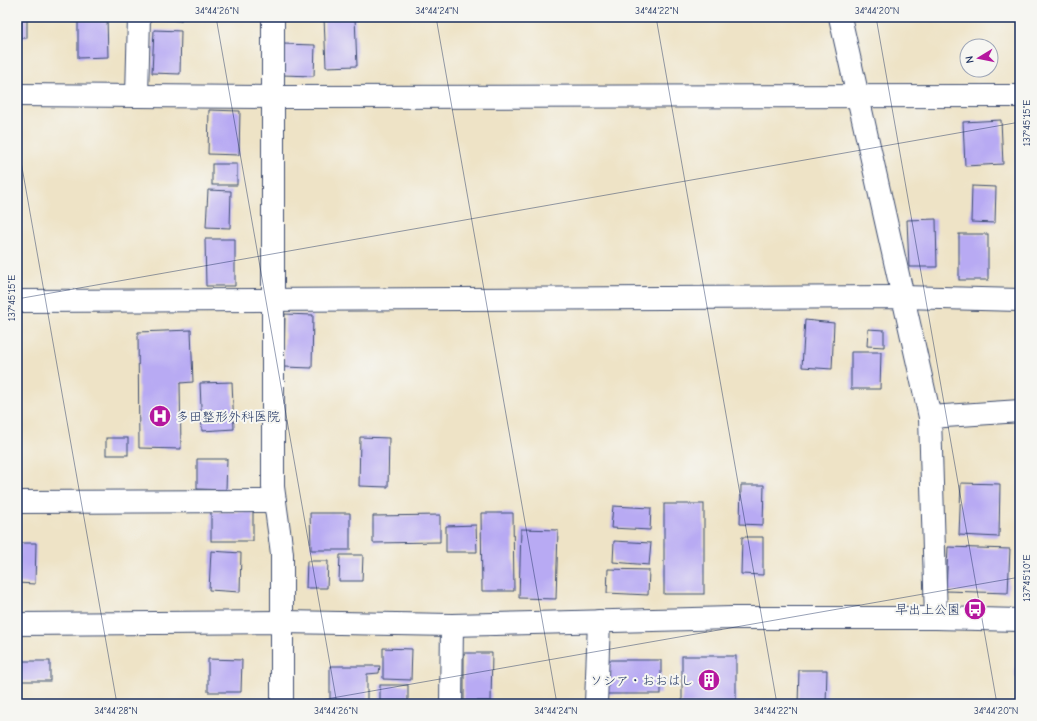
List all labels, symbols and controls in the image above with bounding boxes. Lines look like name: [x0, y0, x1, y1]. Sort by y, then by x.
text: 34°44'26"N: [195, 5, 239, 17]
text: 34°44'24"N: [415, 5, 459, 17]
text: 34°44'22"N: [635, 5, 679, 17]
text: 34°44'20"N: [855, 5, 899, 17]
north arrow: [959, 38, 999, 78]
text: N: [963, 55, 977, 64]
text: 137°45'15"E: [1021, 100, 1033, 146]
text: 137°45'15"E: [6, 275, 18, 321]
hospital icon: 多田整形外科医院: [147, 403, 173, 429]
place label: 多田整形外科医院: [176, 409, 280, 424]
text: 137°45'10"E: [1021, 554, 1033, 602]
bus stop icon: 早出上公園: [962, 596, 988, 622]
place label: 早出上公園: [895, 602, 960, 617]
building icon: ソシア・おおはし: [696, 667, 722, 693]
place label: ソシア・おおはし: [590, 673, 694, 688]
text: 34°44'28"N: [94, 705, 138, 717]
text: 34°44'26"N: [314, 705, 358, 717]
text: 34°44'24"N: [534, 705, 578, 717]
text: 34°44'22"N: [754, 705, 798, 717]
text: 34°44'20"N: [974, 705, 1018, 717]

